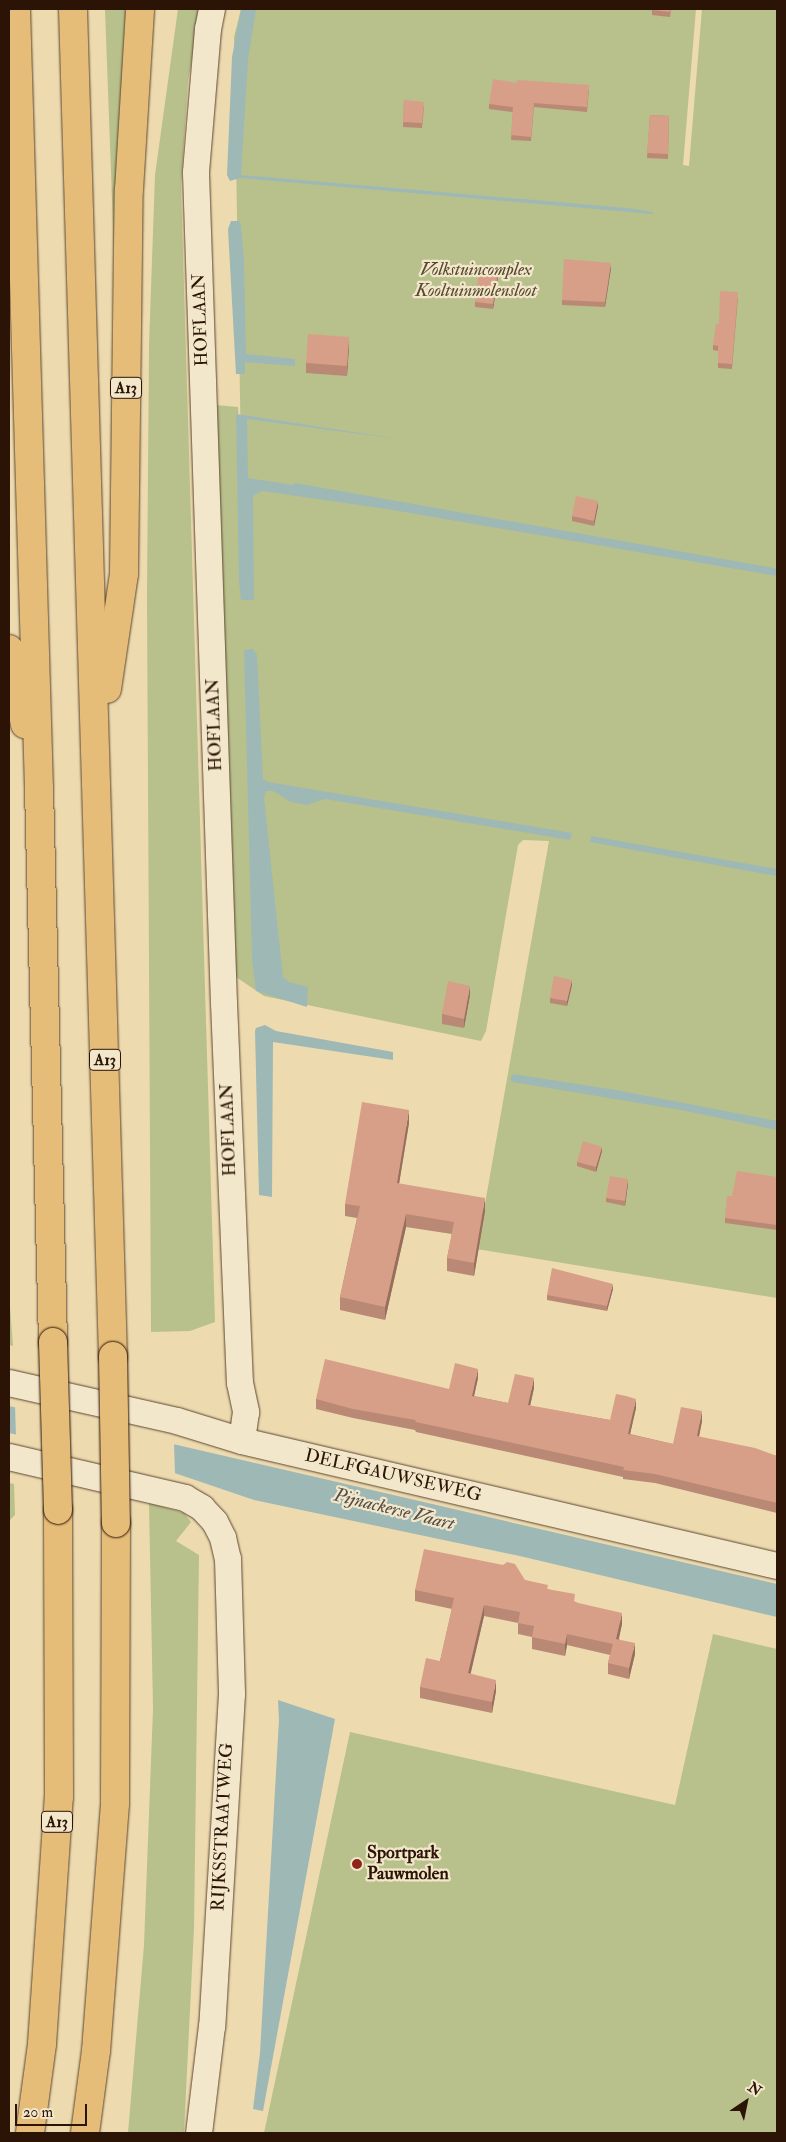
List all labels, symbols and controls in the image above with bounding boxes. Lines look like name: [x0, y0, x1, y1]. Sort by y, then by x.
park label: Volkstuincomplex Kooltuinmolensloot: [415, 260, 537, 302]
street label: HOFLAAN: [189, 273, 213, 367]
road number: A13: [110, 374, 142, 402]
street label: HOFLAAN: [203, 678, 227, 772]
road number: A13: [89, 1046, 121, 1074]
street label: HOFLAAN: [217, 1083, 241, 1177]
street label: DELFGAUWSEWEG: [303, 1445, 483, 1507]
water label: Pijnackerse Vaart: [331, 1484, 457, 1536]
street label: RIJKSSTRAATWEG: [208, 1742, 238, 1912]
road number: A13: [41, 1808, 73, 1835]
place label: Sportpark Pauwmolen: [367, 1843, 449, 1886]
marker: Sportpark Pauwmolen: [351, 1858, 363, 1870]
north arrow: [721, 2077, 771, 2127]
text: N: [745, 2079, 765, 2100]
scale bar: [18, 2094, 90, 2126]
text: 20 m: [23, 2103, 53, 2122]

